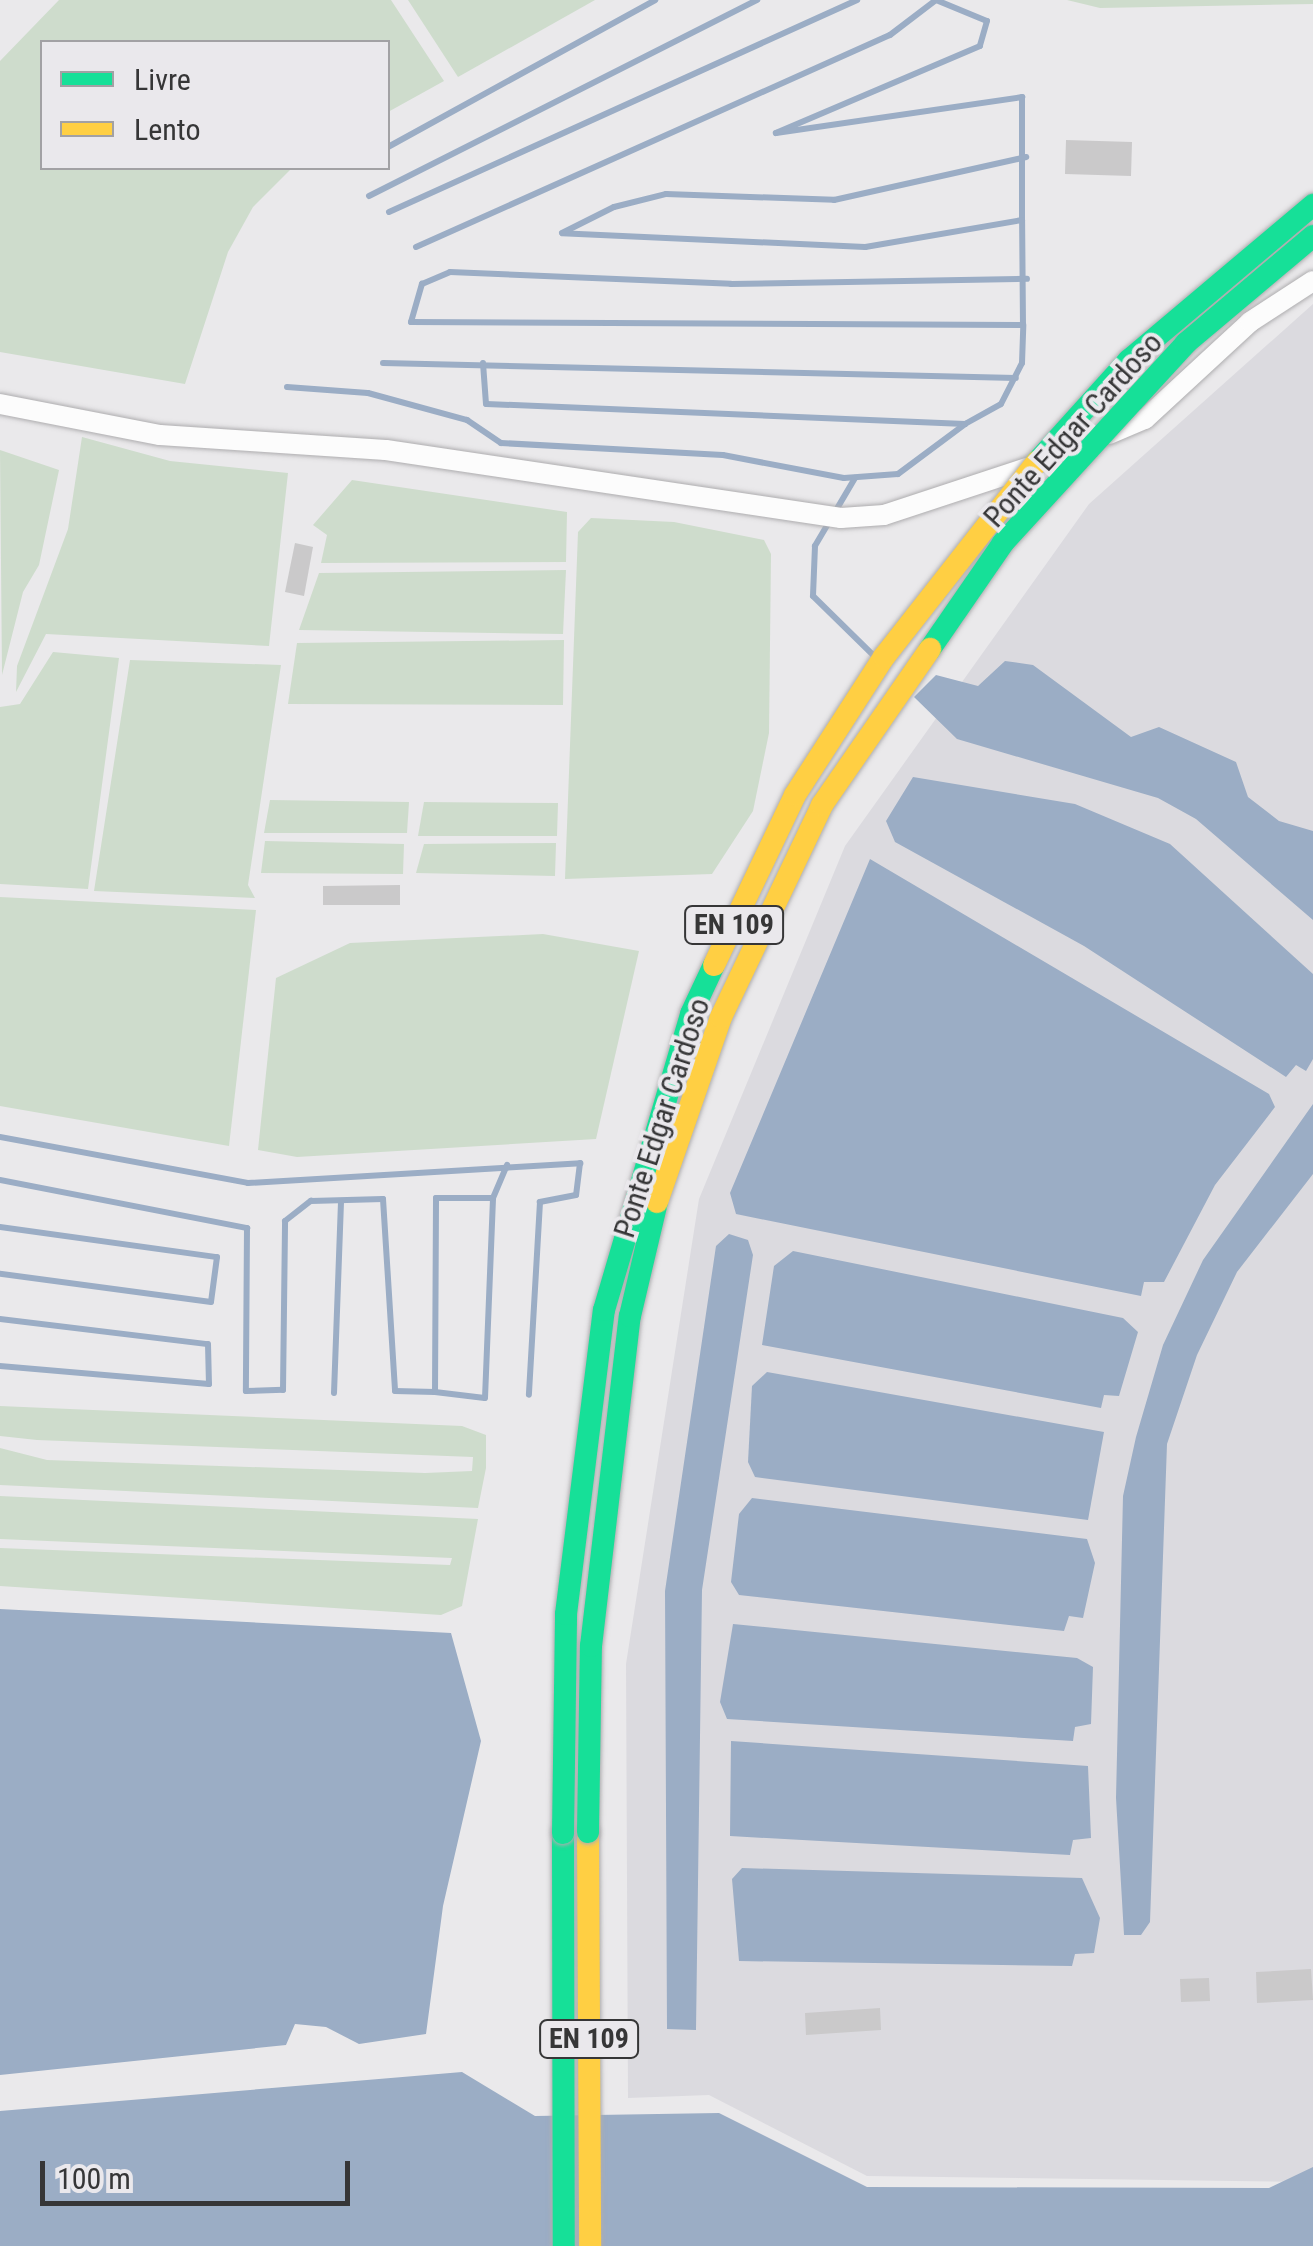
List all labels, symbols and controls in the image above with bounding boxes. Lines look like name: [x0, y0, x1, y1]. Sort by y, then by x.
legend: [40, 40, 390, 170]
text: Livre: [134, 62, 191, 97]
text: Lento: [134, 112, 201, 147]
street label: Ponte Edgar Cardoso: [976, 325, 1170, 535]
road number: EN 109: [684, 902, 784, 948]
street label: Ponte Edgar Cardoso: [606, 994, 718, 1242]
road number: EN 109: [539, 2016, 639, 2062]
scale bar: [45, 2141, 355, 2203]
text: 100 m: [57, 2161, 131, 2196]

